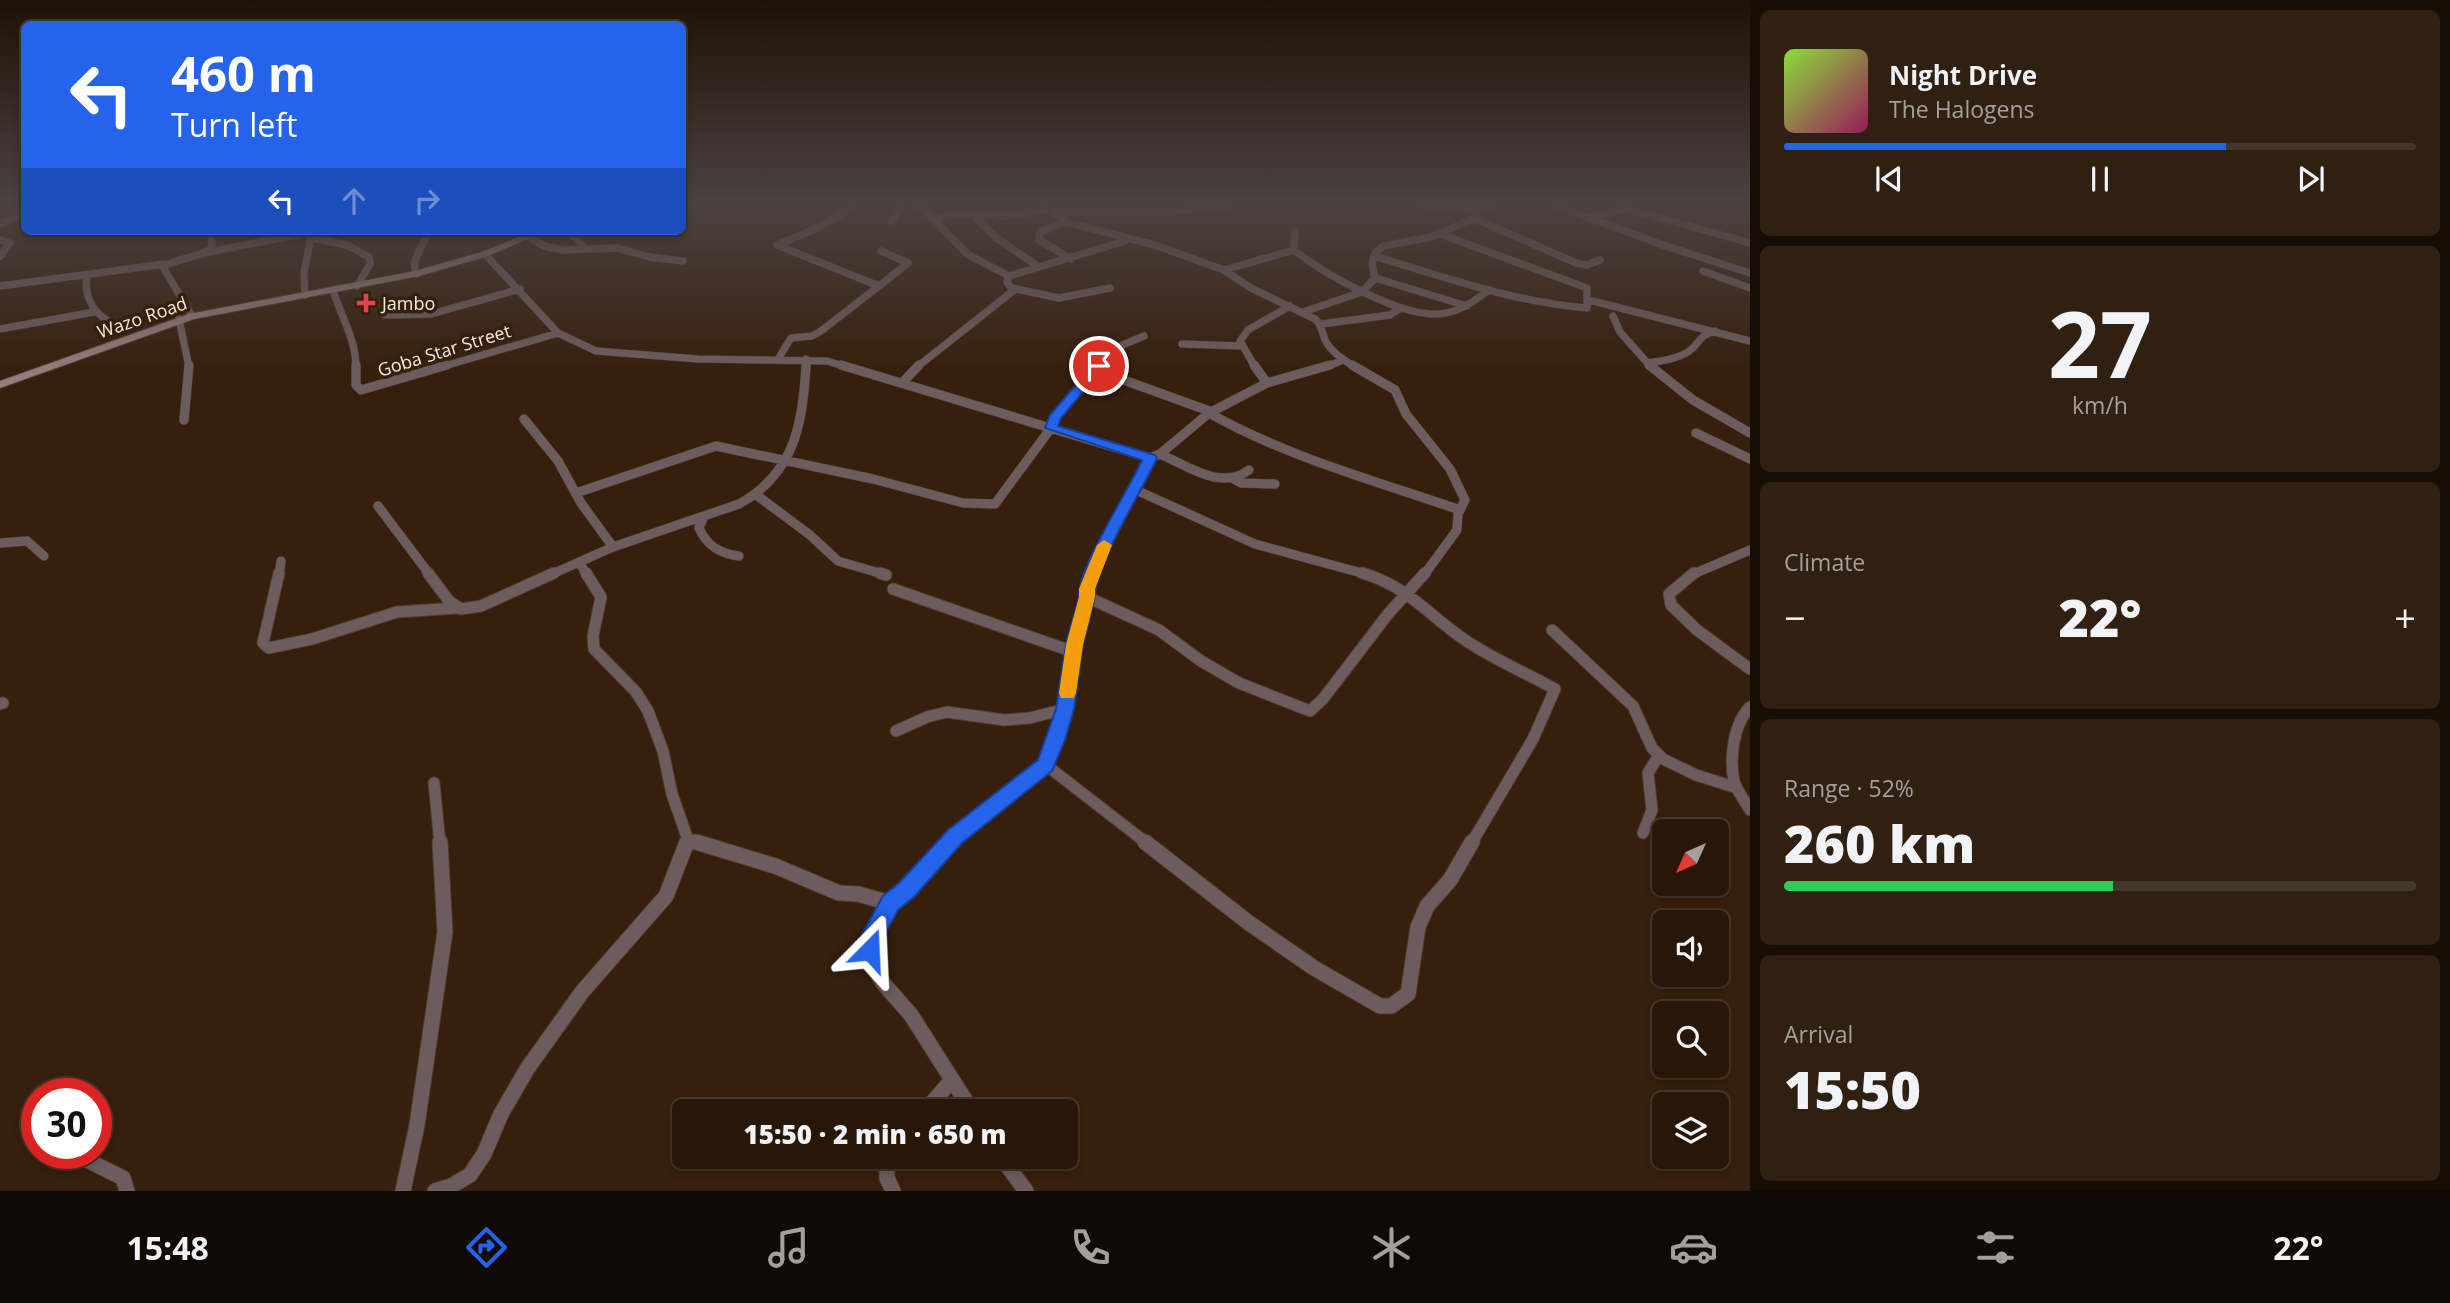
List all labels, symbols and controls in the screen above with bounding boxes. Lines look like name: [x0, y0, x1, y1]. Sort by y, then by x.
text: 460 m: [171, 40, 316, 106]
icon: left: [56, 49, 147, 140]
text: Night Drive: [1889, 57, 2037, 93]
text: The Halogens: [1889, 93, 2035, 125]
text: Turn left: [171, 103, 297, 146]
icon: previous: [1870, 160, 1908, 198]
icon: pause: [2081, 160, 2119, 198]
icon: next: [2292, 160, 2330, 198]
icon: left: [262, 182, 300, 220]
icon: ahead: [335, 182, 373, 220]
icon: right: [408, 182, 446, 220]
text: 27: [2048, 281, 2152, 405]
street label: Wazo Road: [94, 290, 190, 344]
place label: Jambo: [380, 291, 435, 315]
marker: Jambo: [356, 293, 376, 313]
street label: Goba Star Street: [374, 318, 514, 382]
pin: [1069, 336, 1129, 396]
icon: arrive: [1080, 347, 1118, 385]
text: km/h: [2072, 389, 2128, 421]
text: Climate: [1784, 546, 1865, 578]
text: 22°: [2059, 581, 2141, 652]
text: −: [1784, 591, 1806, 643]
text: +: [2394, 591, 2416, 643]
text: Range · 52%: [1784, 772, 1914, 804]
text: 260 km: [1784, 807, 1975, 878]
north arrow: [1652, 819, 1729, 896]
map controls: [1652, 819, 1729, 1169]
button: sound: [1652, 910, 1729, 987]
position arrow: [833, 913, 907, 987]
button: search: [1652, 1001, 1729, 1078]
text: Arrival: [1784, 1018, 1853, 1050]
text: 15:50: [1784, 1053, 1921, 1124]
speed limit sign: 30: [21, 1078, 112, 1169]
button: layers: [1652, 1092, 1729, 1169]
text: 15:50 · 2 min · 650 m: [744, 1116, 1006, 1152]
icon: directions: [462, 1223, 511, 1272]
icon: music: [764, 1223, 813, 1272]
icon: phone: [1066, 1223, 1115, 1272]
icon: climate: [1367, 1223, 1416, 1272]
icon: car: [1669, 1223, 1718, 1272]
icon: filters: [1971, 1223, 2020, 1272]
text: 15:48: [126, 1226, 209, 1269]
text: 22°: [2273, 1226, 2324, 1269]

